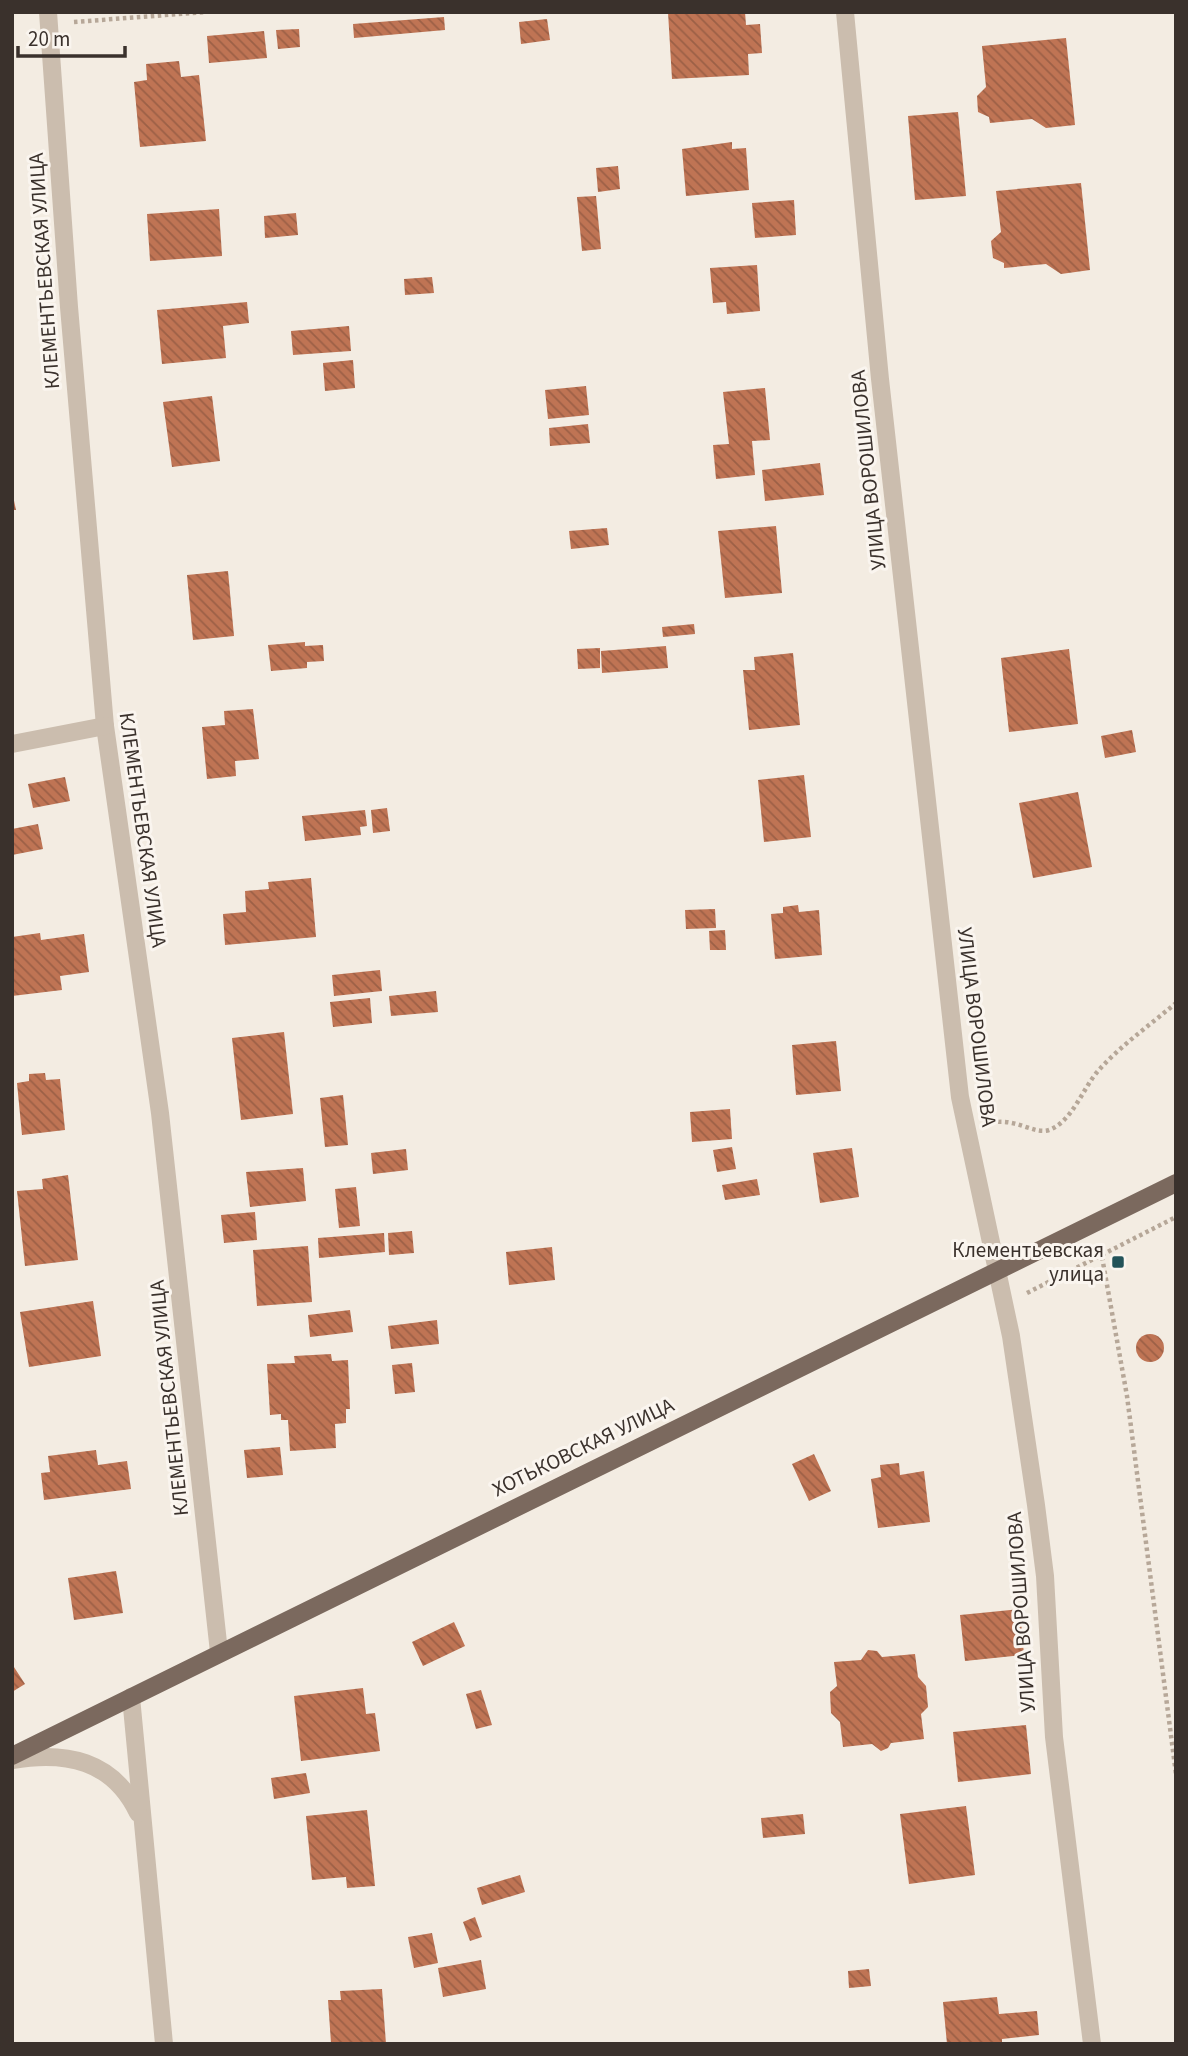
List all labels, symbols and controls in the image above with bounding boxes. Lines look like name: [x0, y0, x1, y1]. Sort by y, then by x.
scale bar: [18, 14, 124, 58]
text: 20 m: [28, 24, 70, 54]
street label: КЛЕМЕНТЬЕВСКАЯ УЛИЦА: [21, 151, 67, 390]
street label: УЛИЦА ВОРОШИЛОВА: [843, 368, 893, 571]
street label: КЛЕМЕНТЬЕВСКАЯ УЛИЦА: [112, 711, 174, 950]
street label: УЛИЦА ВОРОШИЛОВА: [950, 925, 1004, 1129]
place label: Клементьевская улица: [952, 1235, 1104, 1289]
marker: Клементьевская улица: [1110, 1254, 1126, 1270]
street label: КЛЕМЕНТЬЕВСКАЯ УЛИЦА: [142, 1278, 196, 1517]
street label: ХОТЬКОВСКАЯ УЛИЦА: [487, 1390, 679, 1504]
street label: УЛИЦА ВОРОШИЛОВА: [999, 1510, 1043, 1713]

